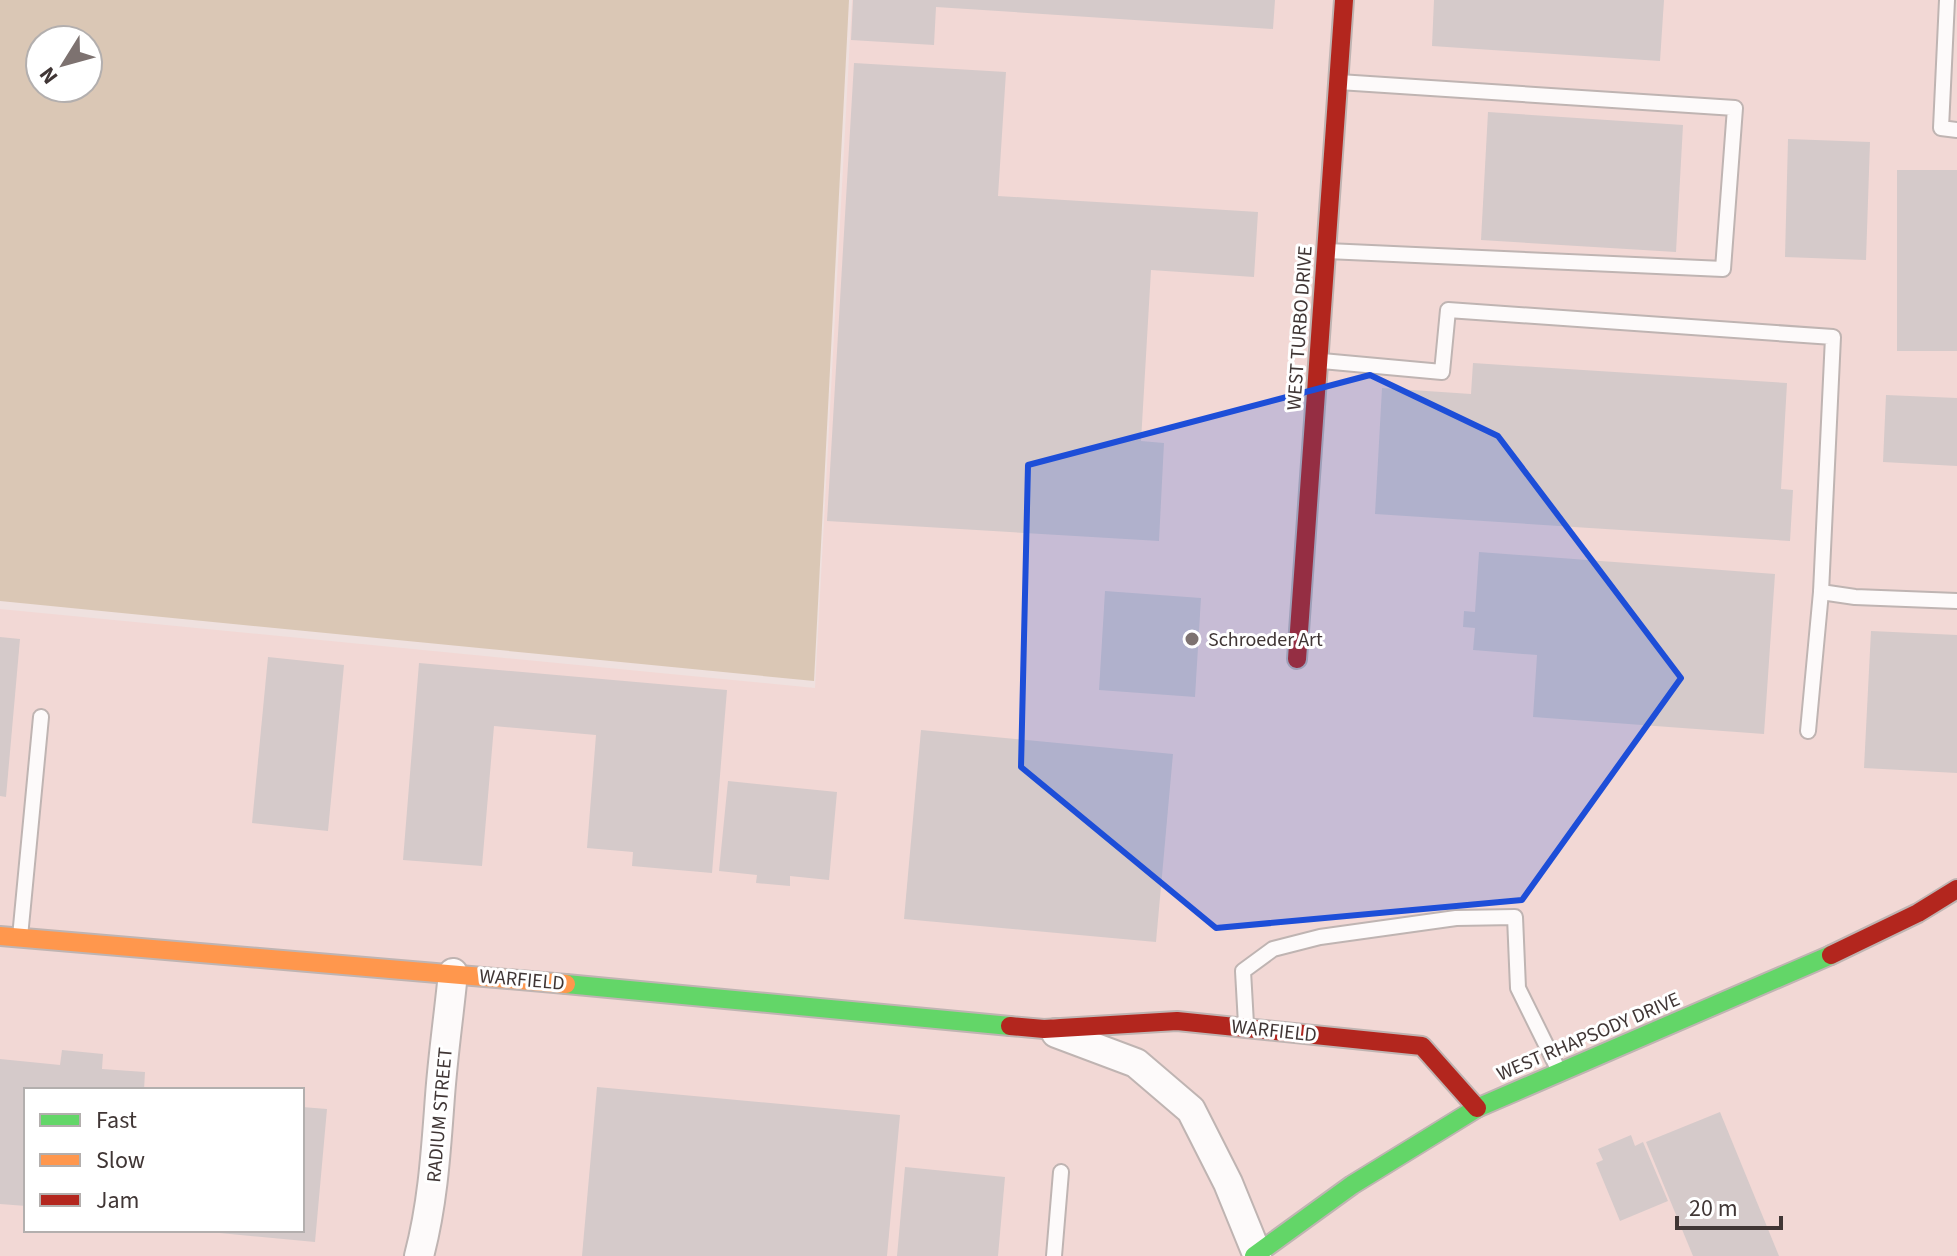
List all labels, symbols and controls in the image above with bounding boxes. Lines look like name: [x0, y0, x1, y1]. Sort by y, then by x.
north arrow: [24, 24, 104, 104]
text: N: [32, 60, 66, 91]
street label: WEST TURBO DRIVE: [1280, 245, 1320, 411]
place label: Schroeder Art: [1208, 626, 1323, 654]
marker: Schroeder Art: [1183, 630, 1201, 648]
street label: WARFIELD: [478, 962, 566, 998]
street label: WEST RHAPSODY DRIVE: [1492, 986, 1684, 1088]
street label: WARFIELD: [1230, 1013, 1318, 1049]
street label: RADIUM STREET: [420, 1046, 460, 1184]
legend: [24, 1088, 304, 1232]
text: Fast: [96, 1103, 137, 1138]
text: Slow: [96, 1143, 145, 1178]
scale bar: [1677, 1180, 1781, 1230]
text: Jam: [96, 1183, 140, 1218]
text: 20 m: [1689, 1191, 1738, 1226]

